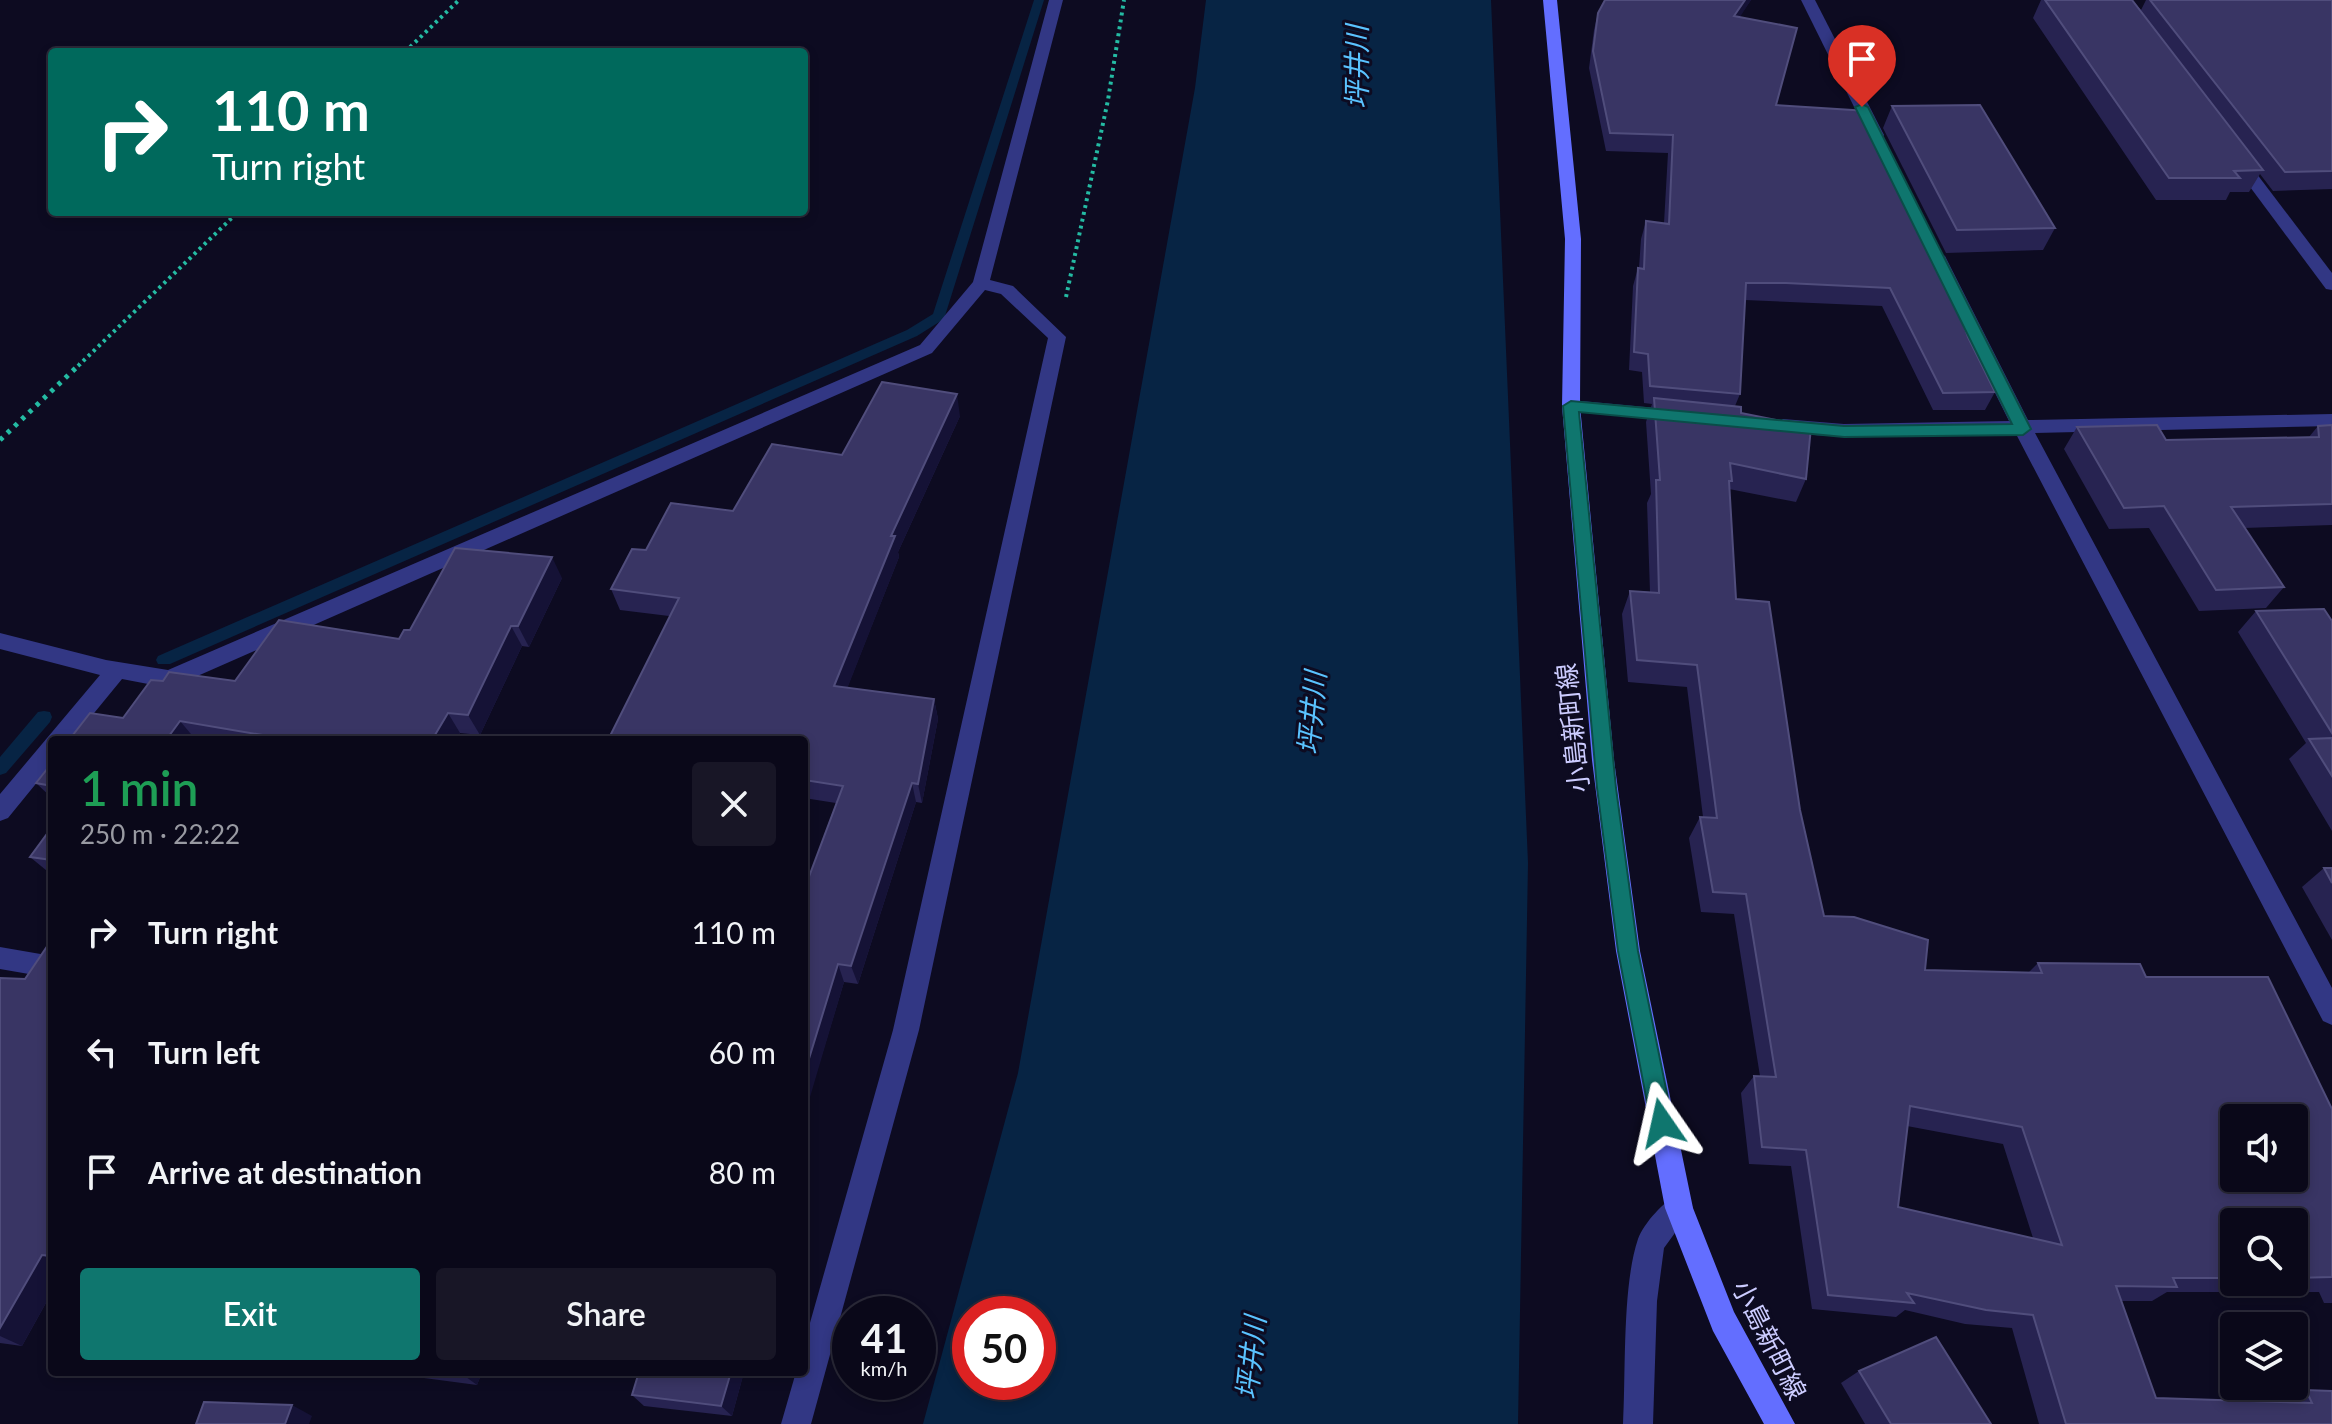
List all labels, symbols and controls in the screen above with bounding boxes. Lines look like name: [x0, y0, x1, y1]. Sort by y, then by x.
water label: 坪井川: [1339, 22, 1373, 109]
pin: [1828, 25, 1896, 107]
icon: arrive: [1840, 37, 1884, 81]
text: 110 m: [212, 76, 370, 143]
icon: right: [80, 80, 184, 184]
text: Turn right: [212, 144, 365, 188]
street label: 小島新町線: [1549, 662, 1595, 794]
water label: 坪井川: [1290, 667, 1332, 756]
text: 1 min: [80, 759, 198, 816]
button: close: [692, 762, 776, 846]
text: 250 m · 22:22: [80, 818, 240, 850]
icon: right: [80, 910, 124, 954]
text: Turn right: [148, 914, 278, 950]
text: 110 m: [691, 914, 776, 950]
icon: left: [80, 1030, 124, 1074]
text: Turn left: [148, 1034, 260, 1070]
text: 60 m: [709, 1034, 776, 1070]
position arrow: [1620, 1081, 1704, 1165]
map controls: [2220, 1104, 2308, 1400]
button: sound: [2220, 1104, 2308, 1192]
icon: arrive: [80, 1150, 124, 1194]
text: Arrive at destination: [148, 1154, 422, 1190]
text: 80 m: [709, 1154, 776, 1190]
button: search: [2220, 1208, 2308, 1296]
button: Exit: [80, 1268, 420, 1360]
button: Share: [436, 1268, 776, 1360]
street label: 小島新町線: [1726, 1274, 1814, 1405]
speed limit sign: 50: [952, 1296, 1056, 1400]
water label: 坪井川: [1229, 1311, 1272, 1401]
button: layers: [2220, 1312, 2308, 1400]
text: 41: [861, 1314, 907, 1362]
text: km/h: [861, 1356, 907, 1380]

